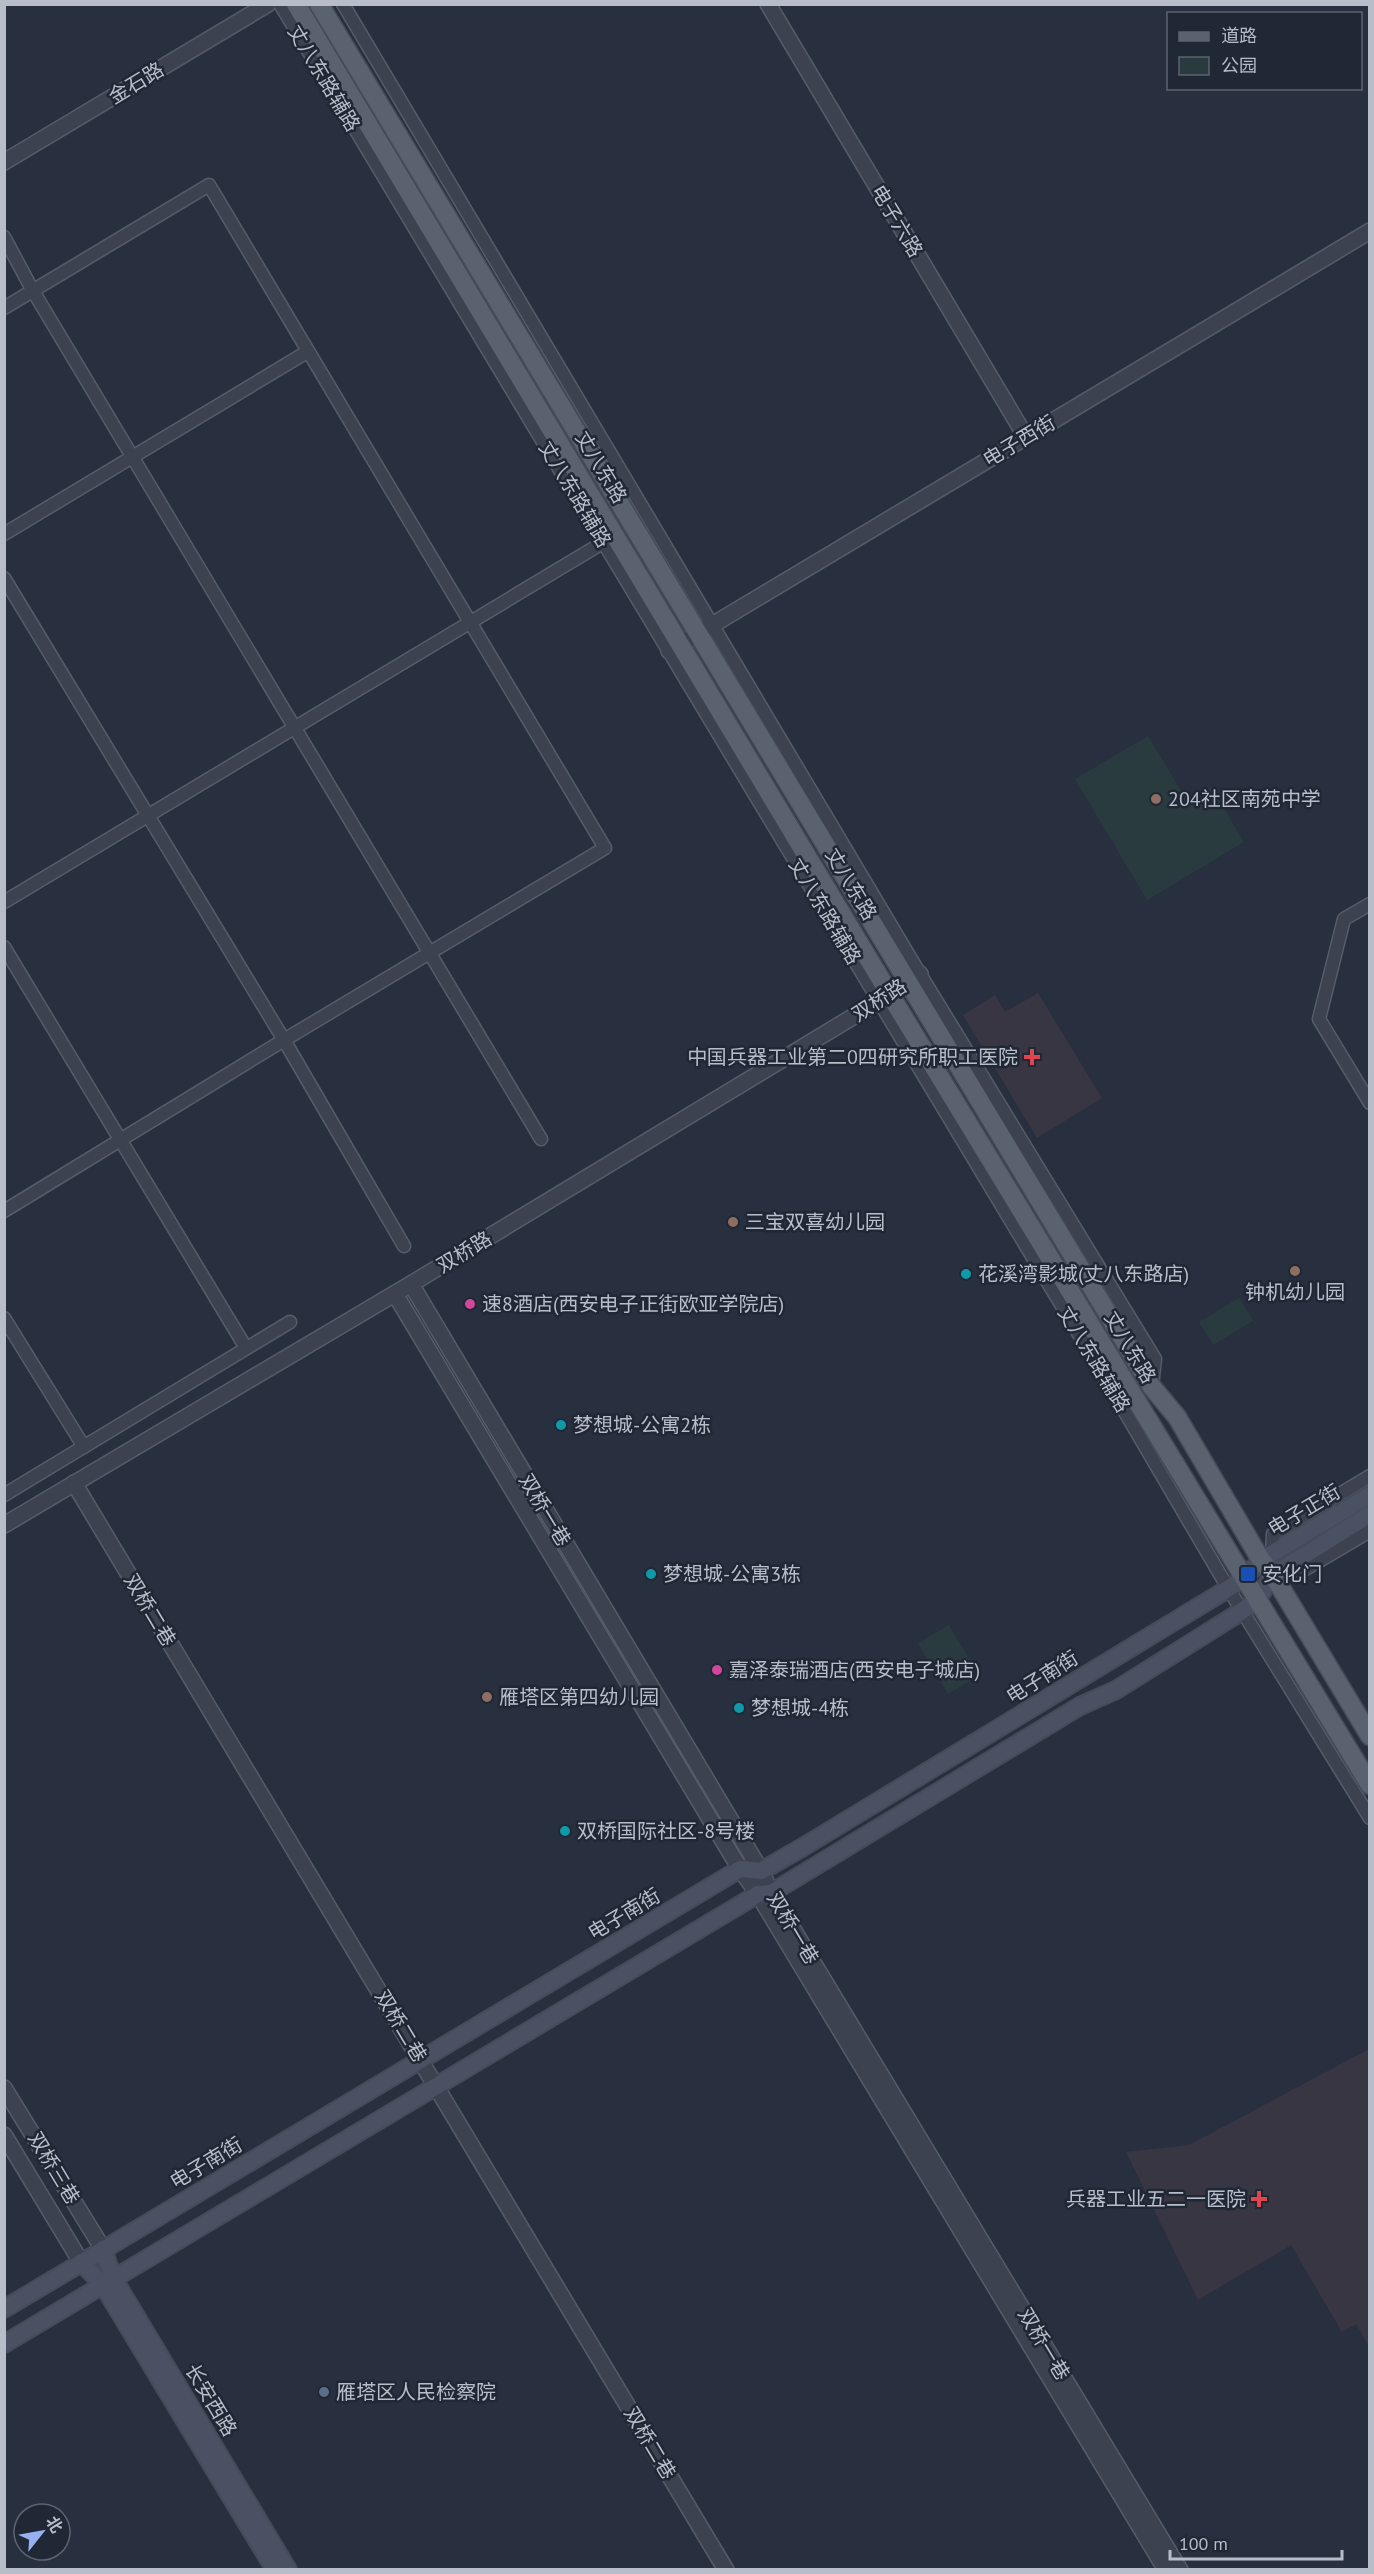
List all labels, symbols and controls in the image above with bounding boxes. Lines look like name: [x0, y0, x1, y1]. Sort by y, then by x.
legend: [1167, 12, 1362, 90]
street label: 丈八东路辅路: [282, 20, 366, 136]
text: 道路: [1221, 24, 1257, 47]
text: 公园: [1221, 54, 1257, 77]
street label: 金石路: [104, 56, 168, 110]
street label: 电子六路: [865, 180, 929, 262]
street label: 电子西街: [978, 409, 1060, 473]
street label: 丈八东路: [569, 426, 633, 508]
street label: 丈八东路辅路: [533, 436, 617, 552]
place label: 204社区南苑中学: [1168, 786, 1321, 812]
marker: 204社区南苑中学: [1149, 792, 1163, 806]
street label: 丈八东路: [819, 843, 883, 925]
street label: 丈八东路辅路: [783, 853, 867, 969]
street label: 双桥路: [847, 973, 911, 1027]
place label: 中国兵器工业第二0四研究所职工医院: [687, 1044, 1018, 1070]
marker: 中国兵器工业第二0四研究所职工医院: [1023, 1048, 1041, 1066]
place label: 三宝双喜幼儿园: [745, 1209, 885, 1235]
marker: 三宝双喜幼儿园: [726, 1215, 740, 1229]
street label: 双桥路: [432, 1225, 496, 1279]
place label: 花溪湾影城(丈八东路店): [978, 1261, 1189, 1287]
marker: 钟机幼儿园: [1288, 1264, 1302, 1278]
marker: 花溪湾影城(丈八东路店): [959, 1267, 973, 1281]
place label: 钟机幼儿园: [1245, 1279, 1345, 1305]
place label: 速8酒店(西安电子正街欧亚学院店): [482, 1291, 784, 1317]
marker: 速8酒店(西安电子正街欧亚学院店): [463, 1297, 477, 1311]
street label: 丈八东路辅路: [1052, 1301, 1136, 1417]
street label: 丈八东路: [1098, 1306, 1162, 1388]
place label: 梦想城-公寓2栋: [573, 1412, 711, 1438]
marker: 梦想城-公寓2栋: [554, 1418, 568, 1432]
street label: 双桥一巷: [513, 1469, 577, 1551]
street label: 电子正街: [1263, 1478, 1345, 1542]
place label: 梦想城-公寓3栋: [663, 1561, 801, 1587]
place label: 安化门: [1262, 1561, 1322, 1587]
marker: 安化门: [1239, 1565, 1257, 1583]
marker: 梦想城-公寓3栋: [644, 1567, 658, 1581]
street label: 双桥二巷: [118, 1569, 182, 1651]
street label: 电子南街: [1001, 1645, 1083, 1709]
place label: 嘉泽泰瑞酒店(西安电子城店): [729, 1657, 980, 1683]
marker: 嘉泽泰瑞酒店(西安电子城店): [710, 1663, 724, 1677]
place label: 雁塔区第四幼儿园: [499, 1684, 659, 1710]
marker: 雁塔区第四幼儿园: [480, 1690, 494, 1704]
place label: 梦想城-4栋: [751, 1695, 849, 1721]
marker: 梦想城-4栋: [732, 1701, 746, 1715]
place label: 双桥国际社区-8号楼: [577, 1818, 755, 1844]
marker: 双桥国际社区-8号楼: [558, 1824, 572, 1838]
street label: 电子南街: [583, 1882, 665, 1946]
street label: 双桥一巷: [761, 1887, 825, 1969]
street label: 双桥二巷: [369, 1985, 433, 2067]
street label: 双桥三巷: [22, 2127, 86, 2209]
street label: 电子南街: [165, 2131, 247, 2195]
place label: 兵器工业五二一医院: [1066, 2186, 1246, 2212]
marker: 兵器工业五二一医院: [1250, 2190, 1268, 2208]
street label: 双桥一巷: [1012, 2303, 1076, 2385]
street label: 长安西路: [179, 2359, 243, 2441]
place label: 雁塔区人民检察院: [336, 2379, 496, 2405]
marker: 雁塔区人民检察院: [317, 2385, 331, 2399]
street label: 双桥二巷: [618, 2402, 682, 2484]
north arrow: [12, 2502, 72, 2562]
text: 北: [42, 2512, 68, 2536]
scale bar: [1170, 2523, 1342, 2561]
text: 100 m: [1179, 2532, 1228, 2555]

